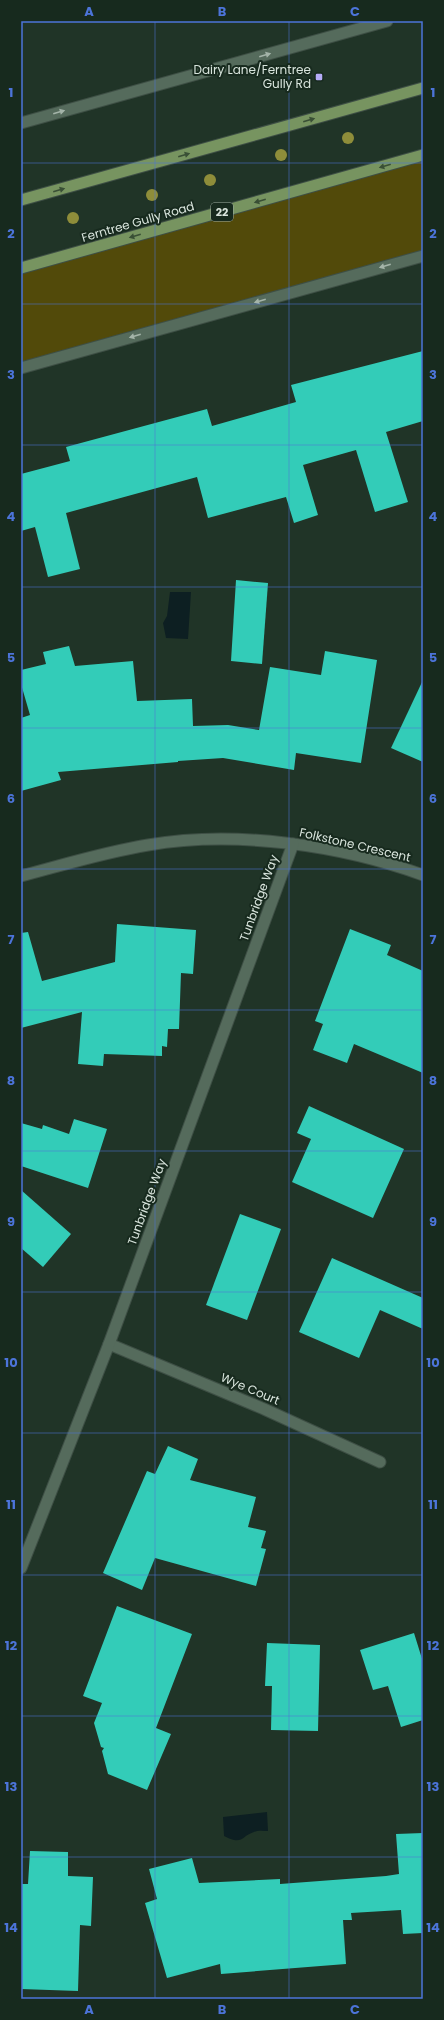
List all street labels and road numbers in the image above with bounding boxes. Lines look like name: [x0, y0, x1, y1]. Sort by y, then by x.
street label: Ferntree Gully Road: [79, 197, 196, 246]
road number: 22: [211, 203, 233, 221]
street label: Folkstone Crescent: [298, 823, 412, 866]
street label: Tunbridge Way: [235, 852, 282, 943]
street label: Tunbridge Way: [123, 1156, 170, 1247]
street label: Wye Court: [218, 1368, 282, 1409]

